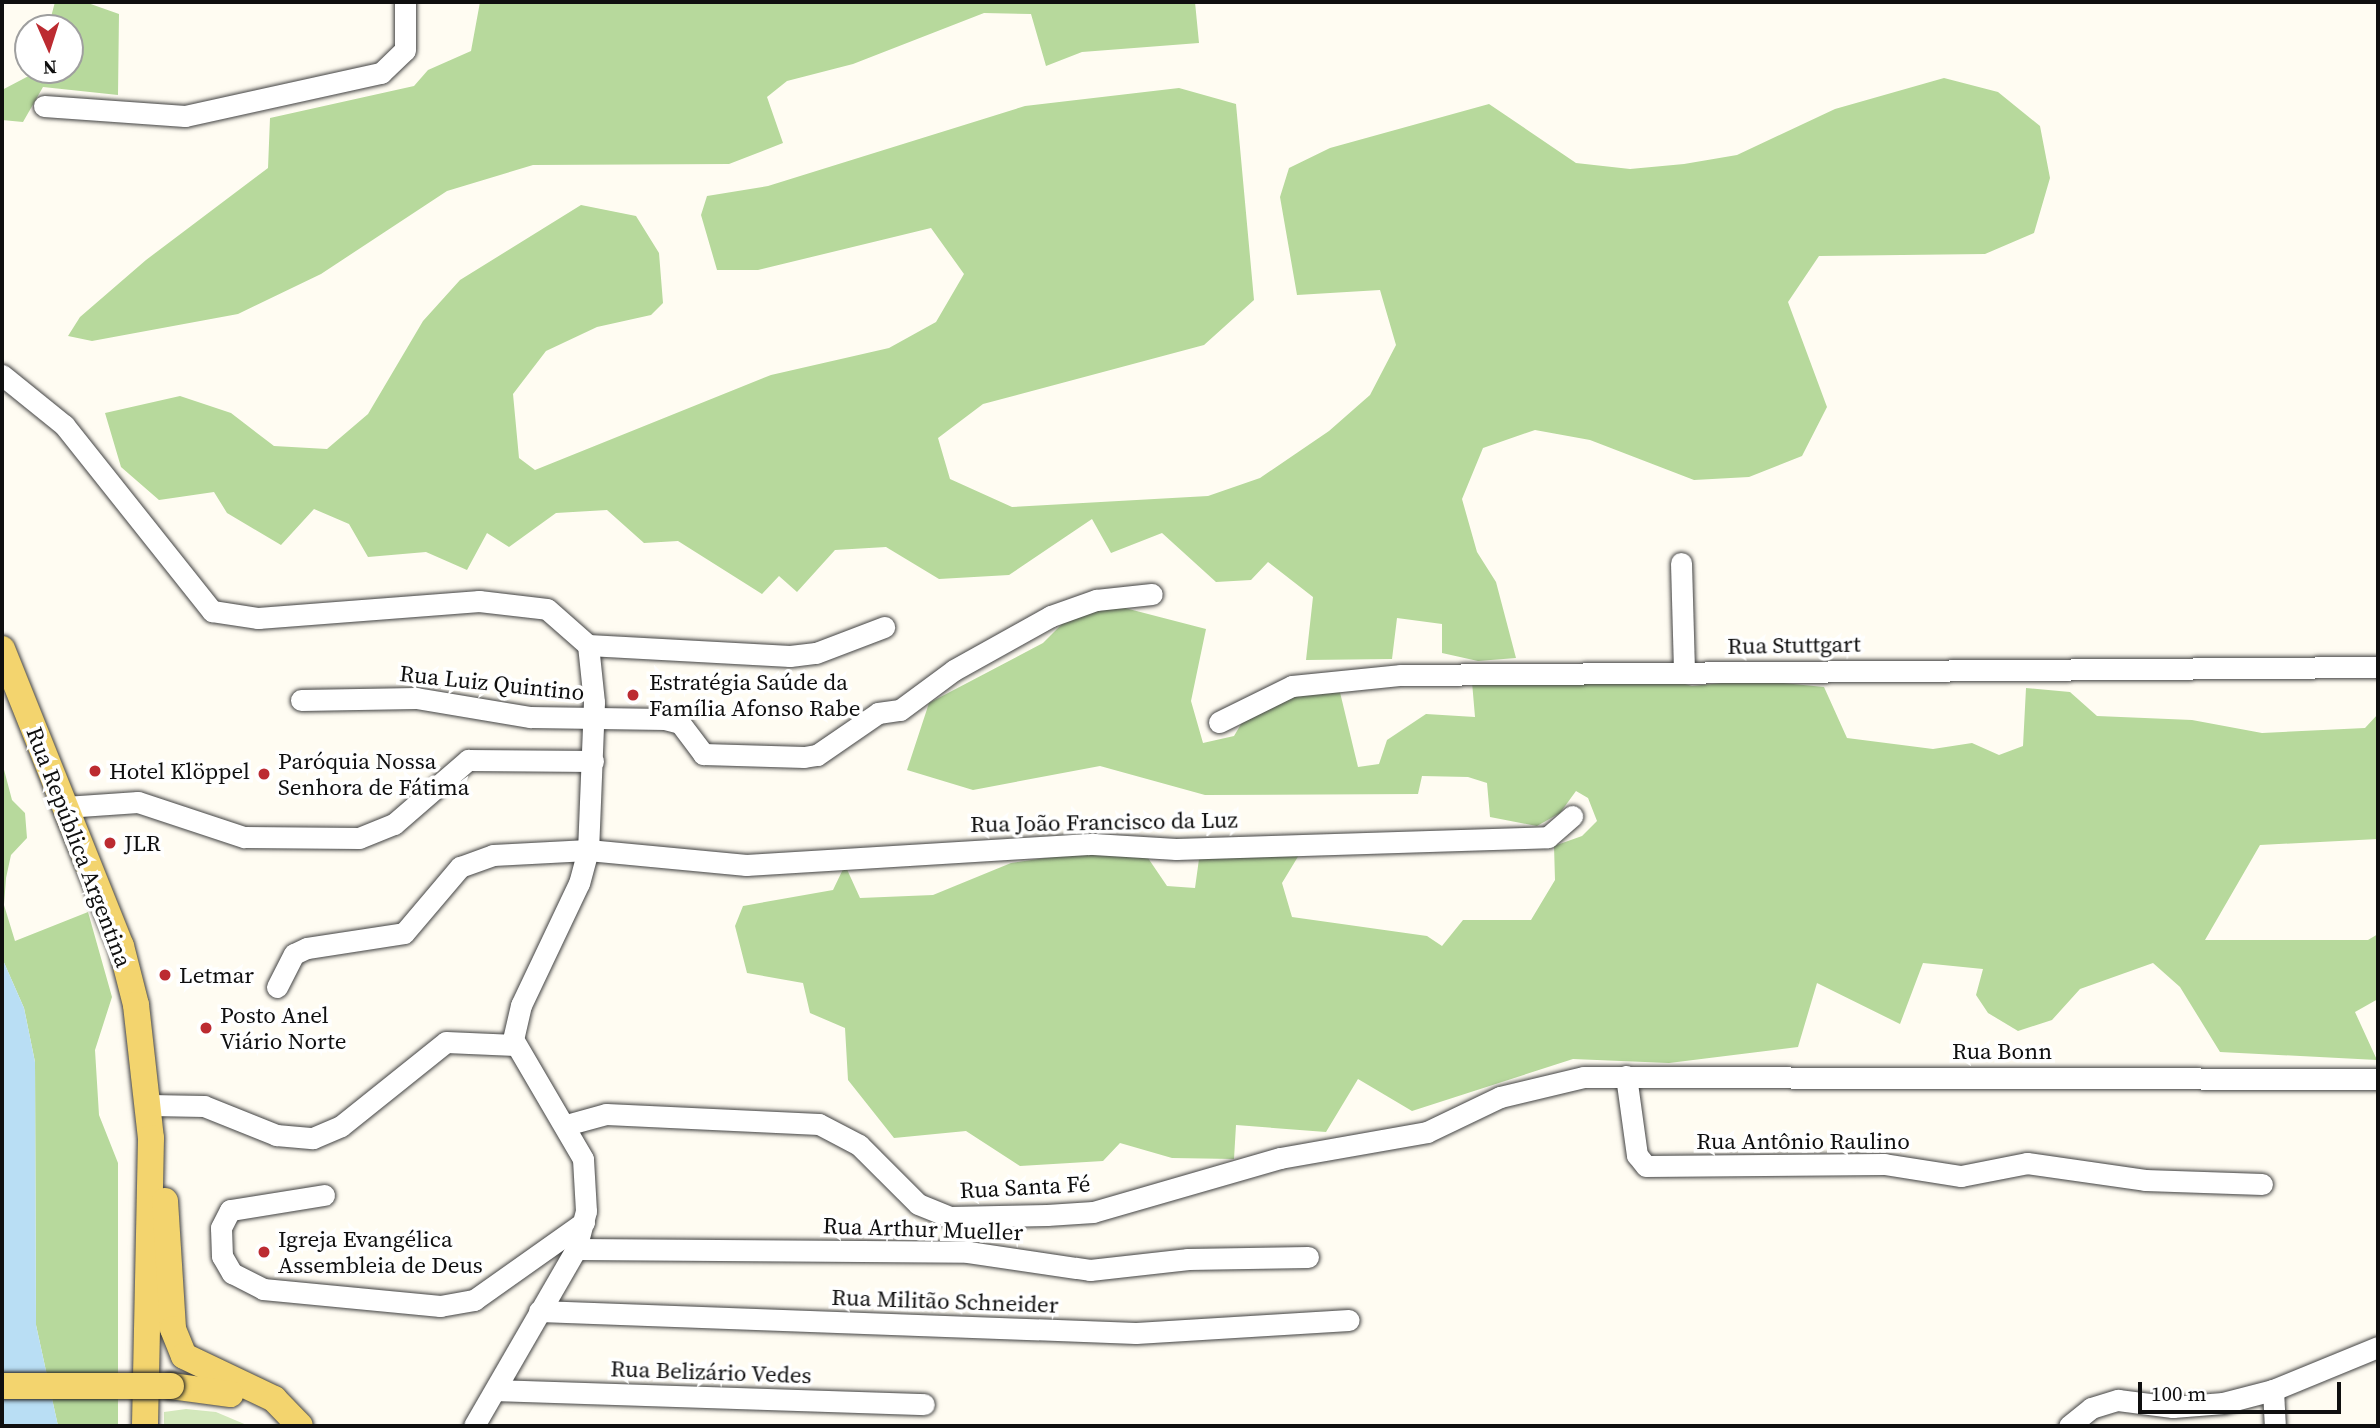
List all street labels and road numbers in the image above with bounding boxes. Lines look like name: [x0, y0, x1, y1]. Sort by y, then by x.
street label: Rua Stuttgart: [1727, 630, 1861, 660]
street label: Rua Luiz Quintino: [398, 660, 586, 706]
street label: Rua República Argentina: [20, 723, 138, 971]
street label: Rua João Francisco da Luz: [970, 806, 1238, 838]
street label: Rua Bonn: [1952, 1037, 2052, 1065]
street label: Rua Antônio Raulino: [1696, 1127, 1910, 1155]
street label: Rua Santa Fé: [959, 1170, 1091, 1204]
street label: Rua Arthur Mueller: [822, 1212, 1024, 1246]
street label: Rua Militão Schneider: [831, 1283, 1059, 1319]
street label: Rua Belizário Vedes: [610, 1355, 812, 1389]

